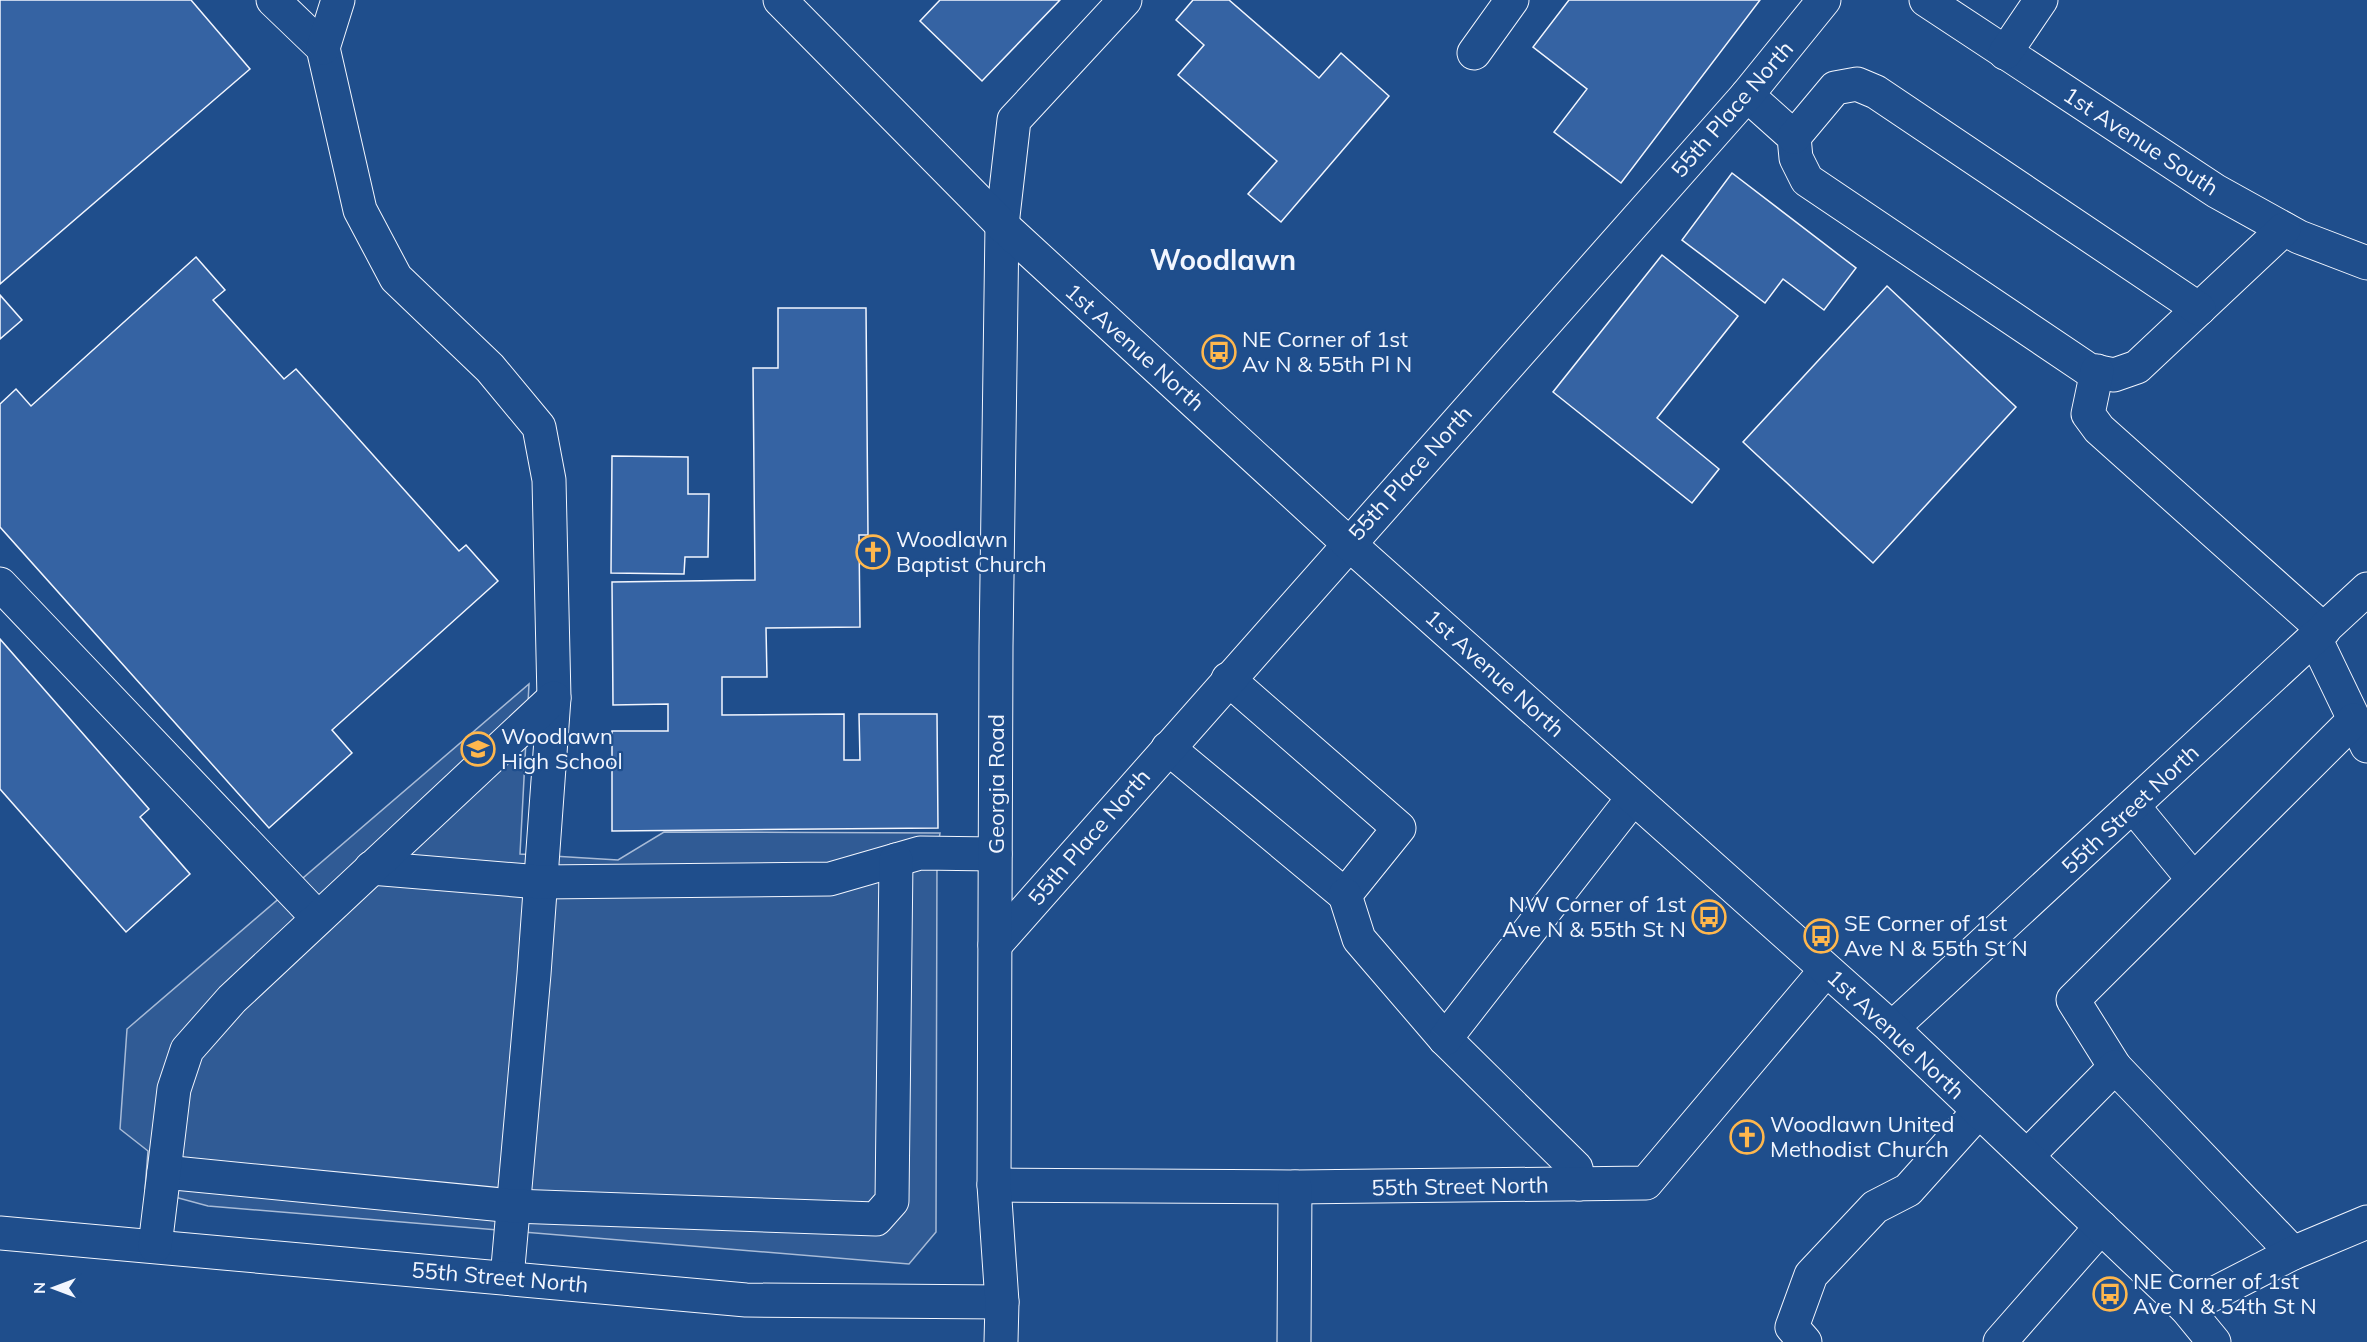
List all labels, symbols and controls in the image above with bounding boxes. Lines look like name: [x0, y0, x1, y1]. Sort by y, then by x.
street label: 55th Place North: [1665, 35, 1799, 183]
street label: 1st Avenue South: [2058, 80, 2224, 202]
district label: Woodlawn: [1150, 242, 1296, 277]
street label: 1st Avenue North: [1059, 277, 1211, 417]
place label: NE Corner of 1st Av N & 55th Pl N: [1242, 325, 1412, 378]
bus stop icon: NE Corner of 1st Av N & 55th Pl N: [1201, 334, 1237, 370]
street label: 55th Place North: [1342, 400, 1478, 546]
place label: Woodlawn Baptist Church: [896, 525, 1047, 578]
church icon: Woodlawn Baptist Church: [855, 534, 891, 570]
street label: 1st Avenue North: [1419, 603, 1571, 743]
street label: Georgia Road: [982, 714, 1010, 854]
place label: Woodlawn High School: [501, 722, 623, 775]
school or university icon: Woodlawn High School: [460, 731, 496, 767]
street label: 55th Street North: [2056, 738, 2204, 880]
street label: 55th Place North: [1022, 763, 1156, 911]
place label: NW Corner of 1st Ave N & 55th St N: [1502, 890, 1686, 943]
bus stop icon: NW Corner of 1st Ave N & 55th St N: [1691, 899, 1727, 935]
place label: SE Corner of 1st Ave N & 55th St N: [1844, 909, 2028, 962]
bus stop icon: SE Corner of 1st Ave N & 55th St N: [1803, 918, 1839, 954]
street label: 1st Avenue North: [1821, 963, 1971, 1105]
place label: Woodlawn United Methodist Church: [1770, 1110, 1955, 1163]
church icon: Woodlawn United Methodist Church: [1729, 1119, 1765, 1155]
street label: 55th Street North: [1371, 1170, 1549, 1202]
street label: 55th Street North: [410, 1255, 590, 1299]
north arrow: [24, 1258, 84, 1318]
place label: NE Corner of 1st Ave N & 54th St N: [2133, 1267, 2317, 1320]
bus stop icon: NE Corner of 1st Ave N & 54th St N: [2092, 1276, 2128, 1312]
text: N: [29, 1282, 49, 1294]

